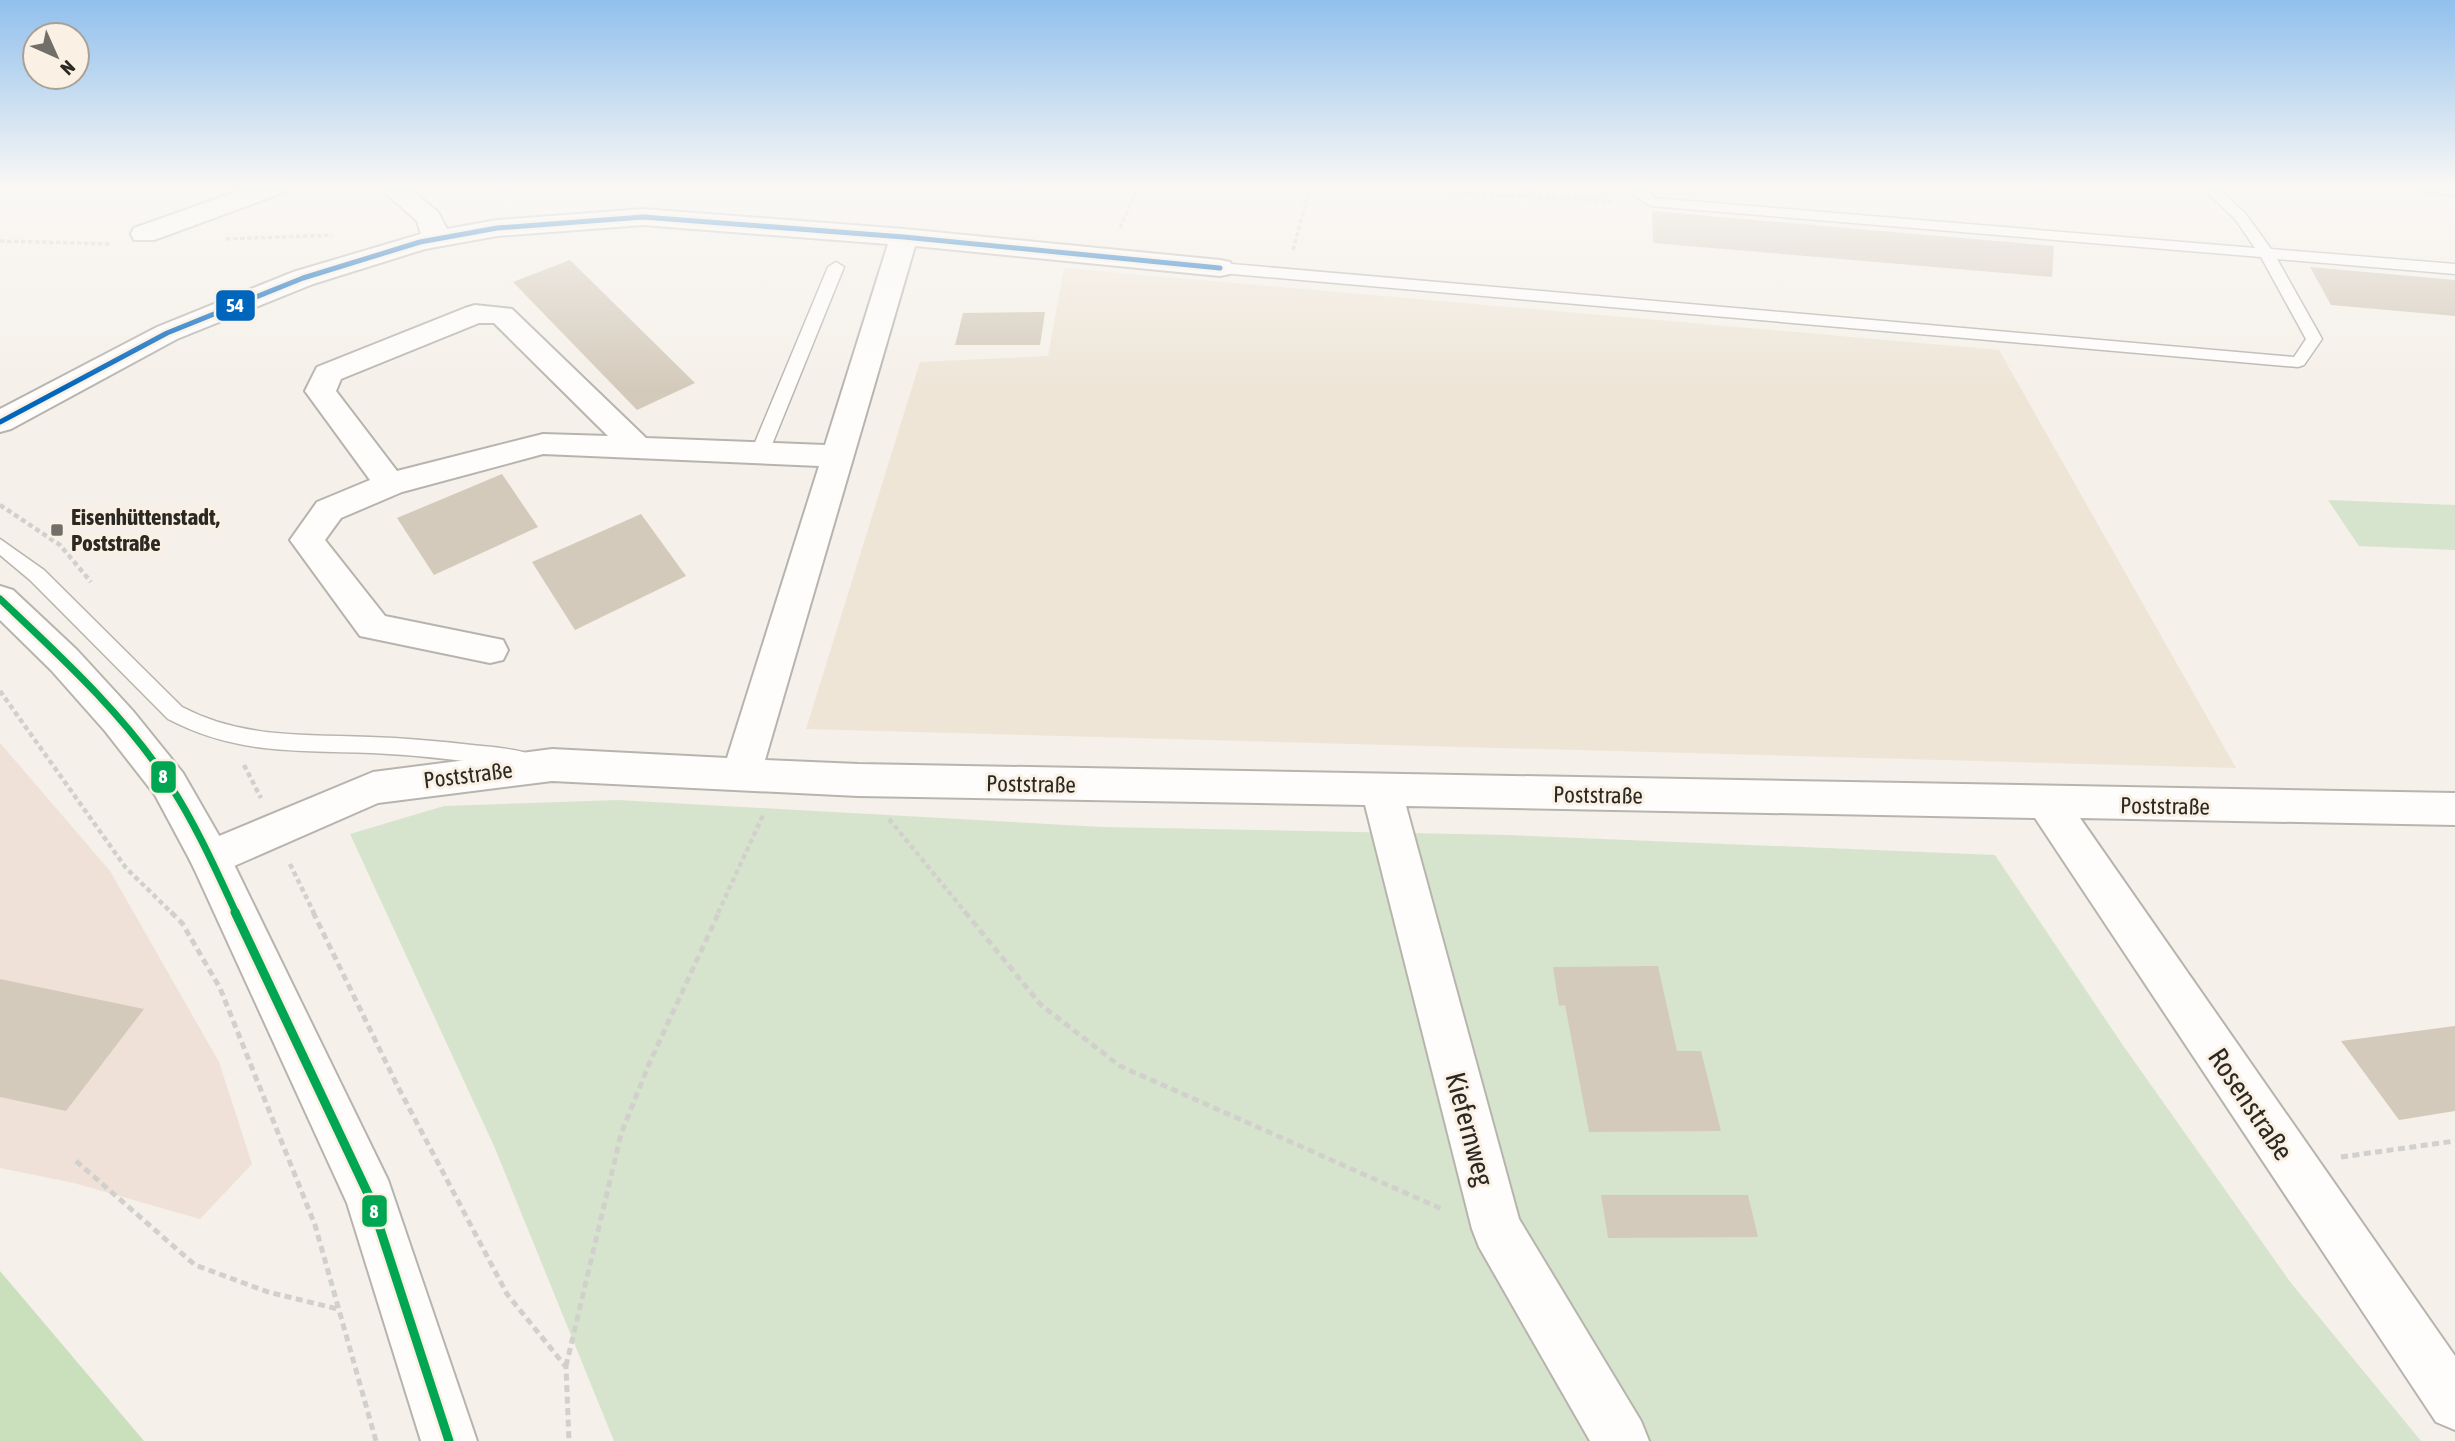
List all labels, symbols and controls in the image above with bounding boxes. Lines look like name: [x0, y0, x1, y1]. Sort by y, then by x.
north arrow: [21, 21, 91, 91]
text: N: [56, 56, 80, 80]
line badge: 54: [215, 289, 256, 322]
text: 54: [226, 294, 244, 316]
place label: Eisenhüttenstadt, Poststraße: [71, 504, 220, 556]
marker: Eisenhüttenstadt, Poststraße: [49, 522, 65, 538]
street label: Poststraße: [422, 757, 514, 793]
line badge: 8: [150, 760, 177, 794]
text: 8: [159, 765, 168, 787]
street label: Poststraße: [986, 770, 1076, 798]
street label: Poststraße: [1553, 781, 1643, 809]
street label: Poststraße: [2120, 792, 2210, 820]
street label: Rosenstraße: [2202, 1042, 2300, 1166]
street label: Kiefernweg: [1439, 1069, 1501, 1189]
line badge: 8: [361, 1194, 388, 1228]
text: 8: [370, 1200, 379, 1222]

